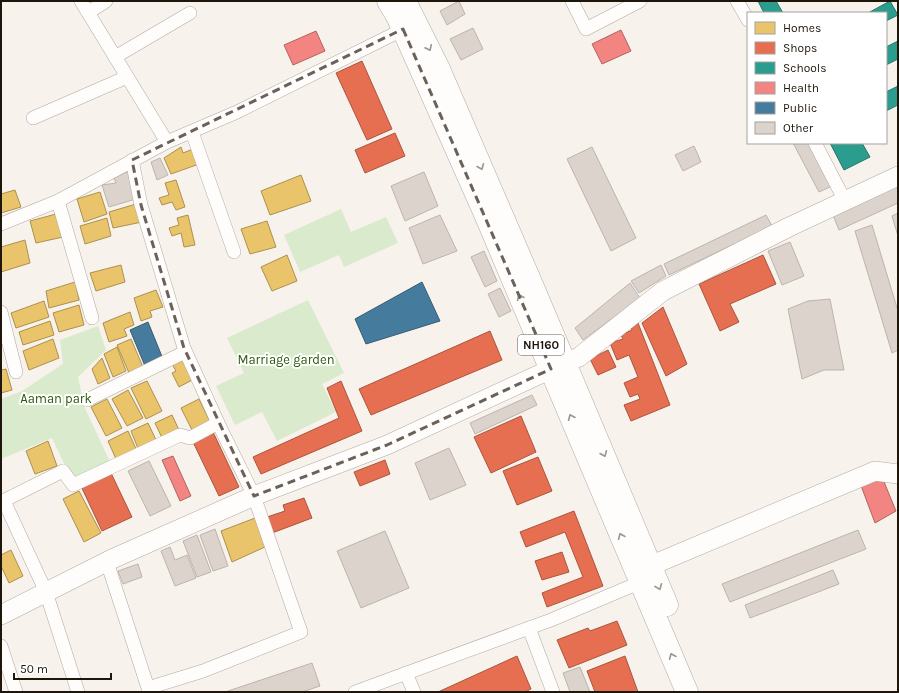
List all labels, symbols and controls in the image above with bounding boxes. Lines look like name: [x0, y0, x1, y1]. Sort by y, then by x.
legend: [747, 12, 887, 144]
text: Homes: [783, 21, 821, 35]
text: Shops: [783, 41, 817, 55]
one-way arrow: [424, 44, 432, 51]
text: Schools: [783, 61, 826, 75]
text: Health: [783, 81, 819, 95]
text: Public: [783, 101, 817, 115]
text: Other: [783, 121, 814, 135]
one-way arrow: [477, 163, 485, 170]
one-way arrow: [517, 293, 525, 301]
road number: NH160: [518, 335, 564, 355]
park label: Marriage garden: [237, 352, 335, 367]
park label: Aaman park: [20, 391, 92, 406]
one-way arrow: [568, 413, 576, 421]
one-way arrow: [599, 450, 607, 457]
one-way arrow: [618, 533, 626, 540]
one-way arrow: [655, 583, 663, 590]
one-way arrow: [669, 653, 677, 661]
scale bar: [14, 655, 111, 681]
text: 50 m: [20, 662, 48, 676]

